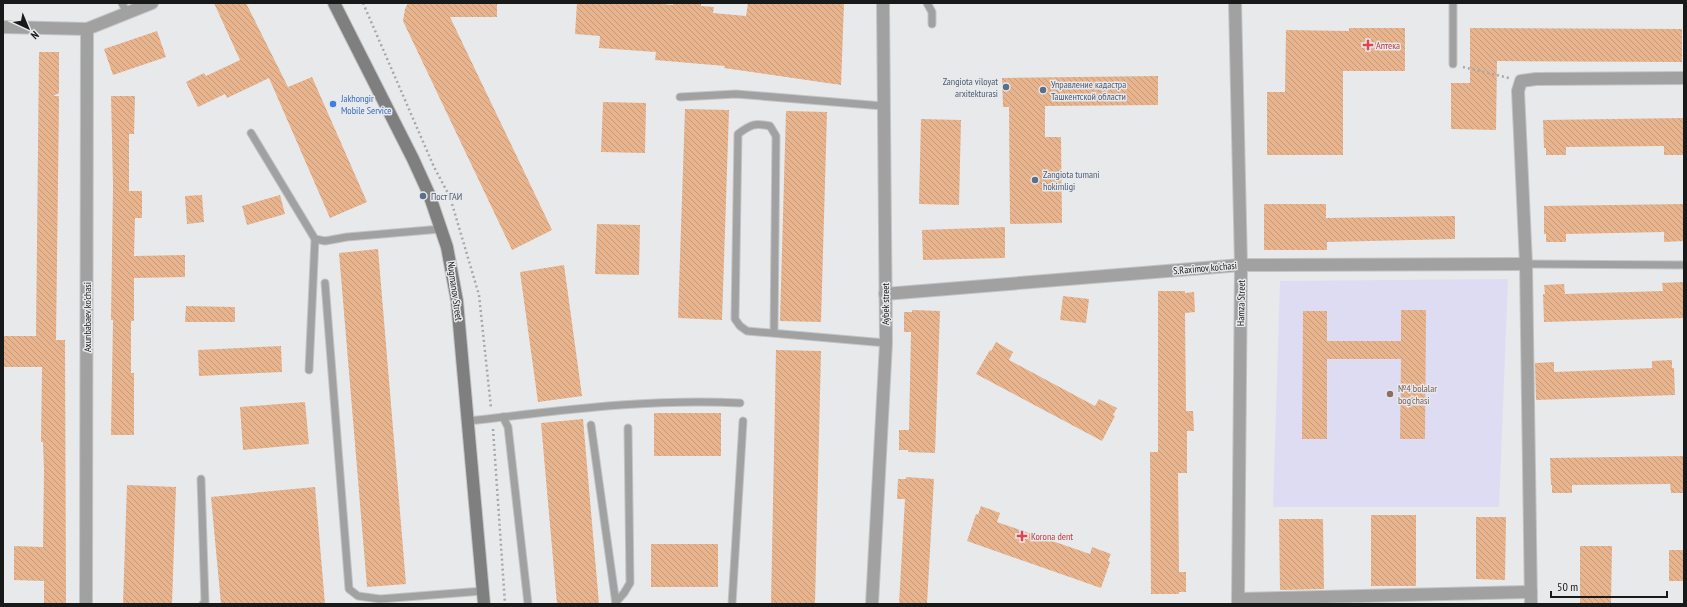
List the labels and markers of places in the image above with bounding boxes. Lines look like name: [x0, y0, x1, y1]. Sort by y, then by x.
place label: Аптека: [1376, 39, 1400, 52]
marker: Аптека: [1363, 40, 1373, 50]
place label: Zangiota viloyat arxitekturasi: [943, 75, 998, 100]
place label: Управление кадастра Ташкентской области: [1051, 78, 1126, 103]
marker: Zangiota viloyat arxitekturasi: [1001, 82, 1011, 92]
marker: Управление кадастра Ташкентской области: [1038, 85, 1048, 95]
place label: Jakhongir Mobile Service: [340, 92, 392, 117]
marker: Jakhongir Mobile Service: [328, 99, 338, 109]
place label: Zangiota tumani hokimligi: [1043, 168, 1099, 193]
marker: Zangiota tumani hokimligi: [1030, 175, 1040, 185]
place label: Пост ГАИ: [431, 190, 462, 203]
marker: Пост ГАИ: [418, 191, 428, 201]
place label: №4 bolalar bog'chasi: [1398, 382, 1437, 407]
marker: №4 bolalar bog'chasi: [1385, 389, 1395, 399]
marker: Korona dent: [1016, 530, 1028, 542]
place label: Korona dent: [1031, 530, 1073, 543]

